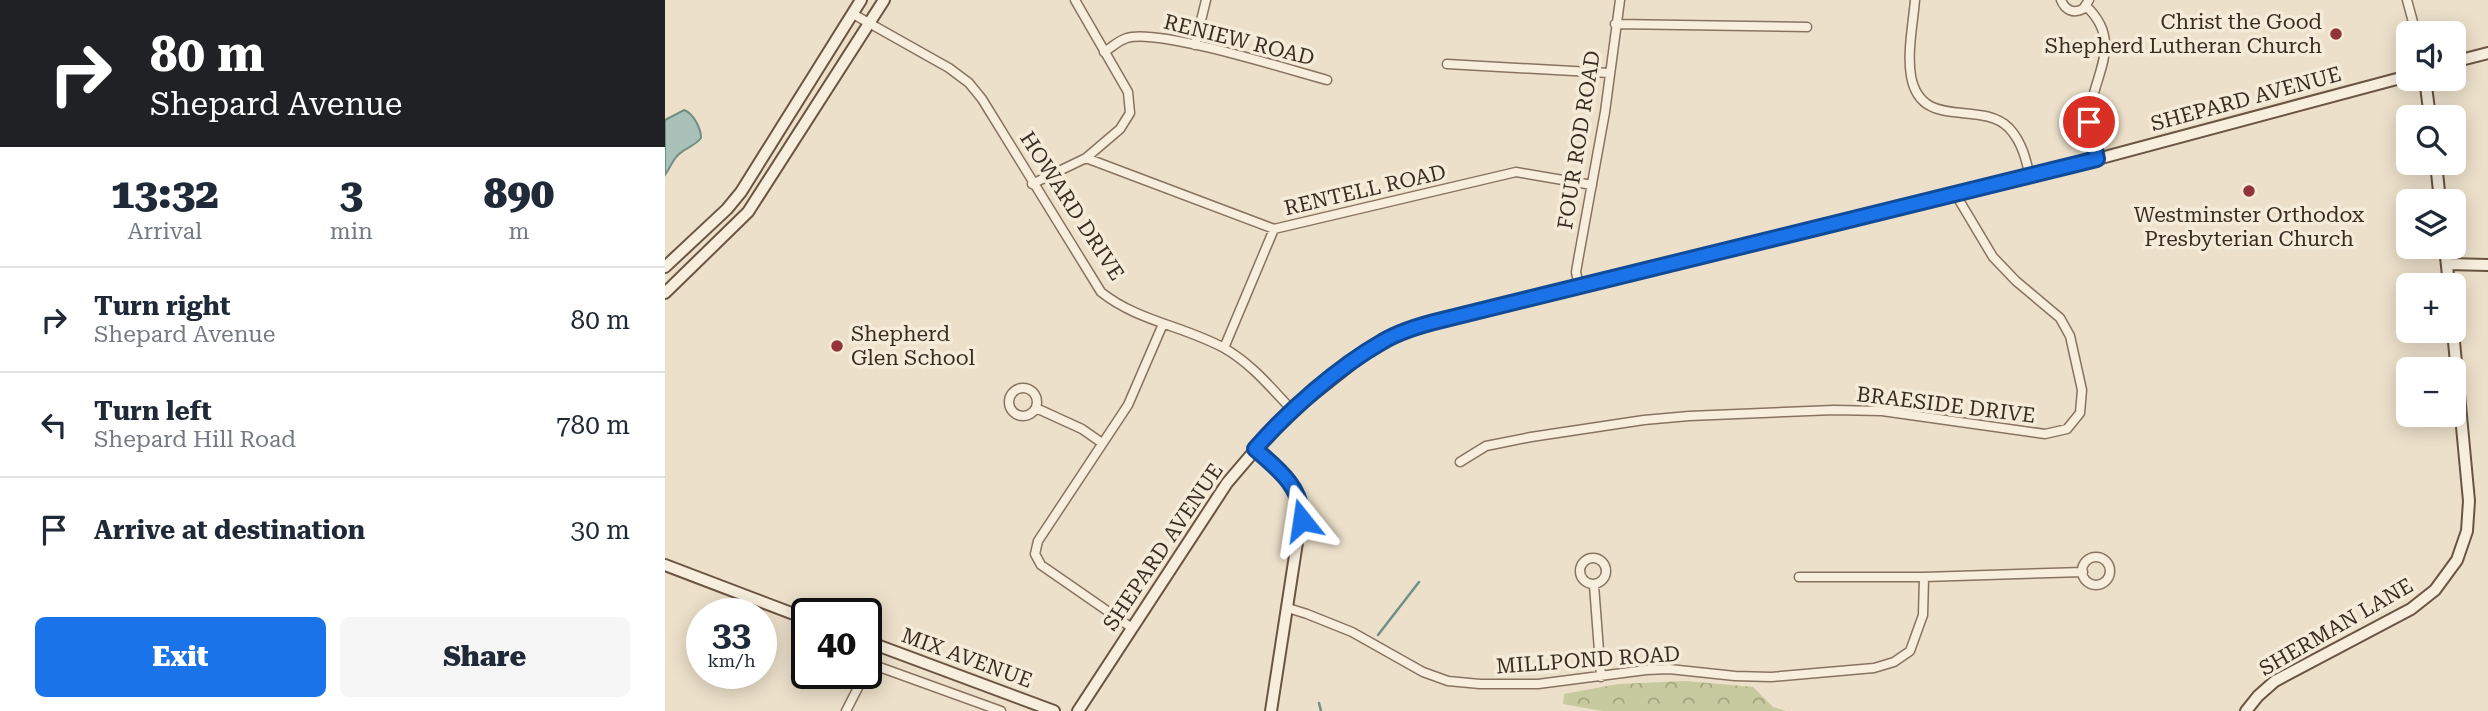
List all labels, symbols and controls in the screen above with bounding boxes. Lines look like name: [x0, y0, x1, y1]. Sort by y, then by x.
street label: RENIEW ROAD: [1161, 10, 1317, 70]
place label: Christ the Good Shepherd Lutheran Church: [2045, 10, 2323, 58]
map controls: [2396, 21, 2466, 427]
button: sound: [2396, 21, 2466, 91]
text: 80 m: [150, 26, 265, 83]
marker: Christ the Good Shepherd Lutheran Church: [2328, 26, 2344, 42]
icon: right: [35, 28, 126, 119]
street label: FOUR ROD ROAD: [1553, 49, 1605, 231]
street label: SHEPARD AVENUE: [2148, 62, 2344, 136]
text: Shepard Avenue: [150, 85, 402, 123]
pin: [2059, 92, 2119, 152]
icon: arrive: [2070, 103, 2108, 141]
button: search: [2396, 105, 2466, 175]
street label: HOWARD DRIVE: [1015, 127, 1129, 285]
street label: RENTELL ROAD: [1282, 160, 1448, 220]
text: 13:32: [111, 169, 219, 218]
text: 3: [339, 169, 363, 218]
text: 890: [484, 169, 554, 218]
marker: Westminster Orthodox Presbyterian Church: [2241, 183, 2257, 199]
button: layers: [2396, 189, 2466, 259]
place label: Westminster Orthodox Presbyterian Church: [2134, 203, 2364, 251]
text: Arrival: [127, 218, 202, 245]
text: min: [330, 218, 373, 245]
text: m: [508, 218, 529, 245]
button: +: [2396, 273, 2466, 343]
text: Turn right: [94, 291, 230, 321]
icon: right: [35, 301, 73, 339]
text: 80 m: [571, 305, 630, 335]
text: Shepard Avenue: [94, 321, 275, 348]
place label: Shepherd Glen School: [851, 322, 976, 370]
marker: Shepherd Glen School: [829, 338, 845, 354]
button: −: [2396, 357, 2466, 427]
street label: BRAESIDE DRIVE: [1855, 382, 2037, 428]
text: Turn left: [94, 396, 212, 426]
icon: left: [35, 406, 73, 444]
text: 780 m: [556, 410, 630, 440]
text: Shepard Hill Road: [94, 426, 296, 453]
street label: SHEPARD AVENUE: [1098, 459, 1228, 635]
position arrow: [1265, 483, 1339, 557]
icon: arrive: [35, 511, 73, 549]
text: Arrive at destination: [94, 515, 365, 545]
text: 30 m: [571, 515, 630, 545]
street label: SHERMAN LANE: [2255, 573, 2417, 681]
speed limit sign: 40: [791, 598, 882, 689]
text: 33: [712, 614, 751, 655]
button: Exit: [35, 617, 326, 697]
button: Share: [340, 617, 630, 697]
street label: MIX AVENUE: [898, 623, 1036, 693]
street label: MILLPOND ROAD: [1495, 642, 1681, 678]
text: km/h: [707, 650, 756, 671]

